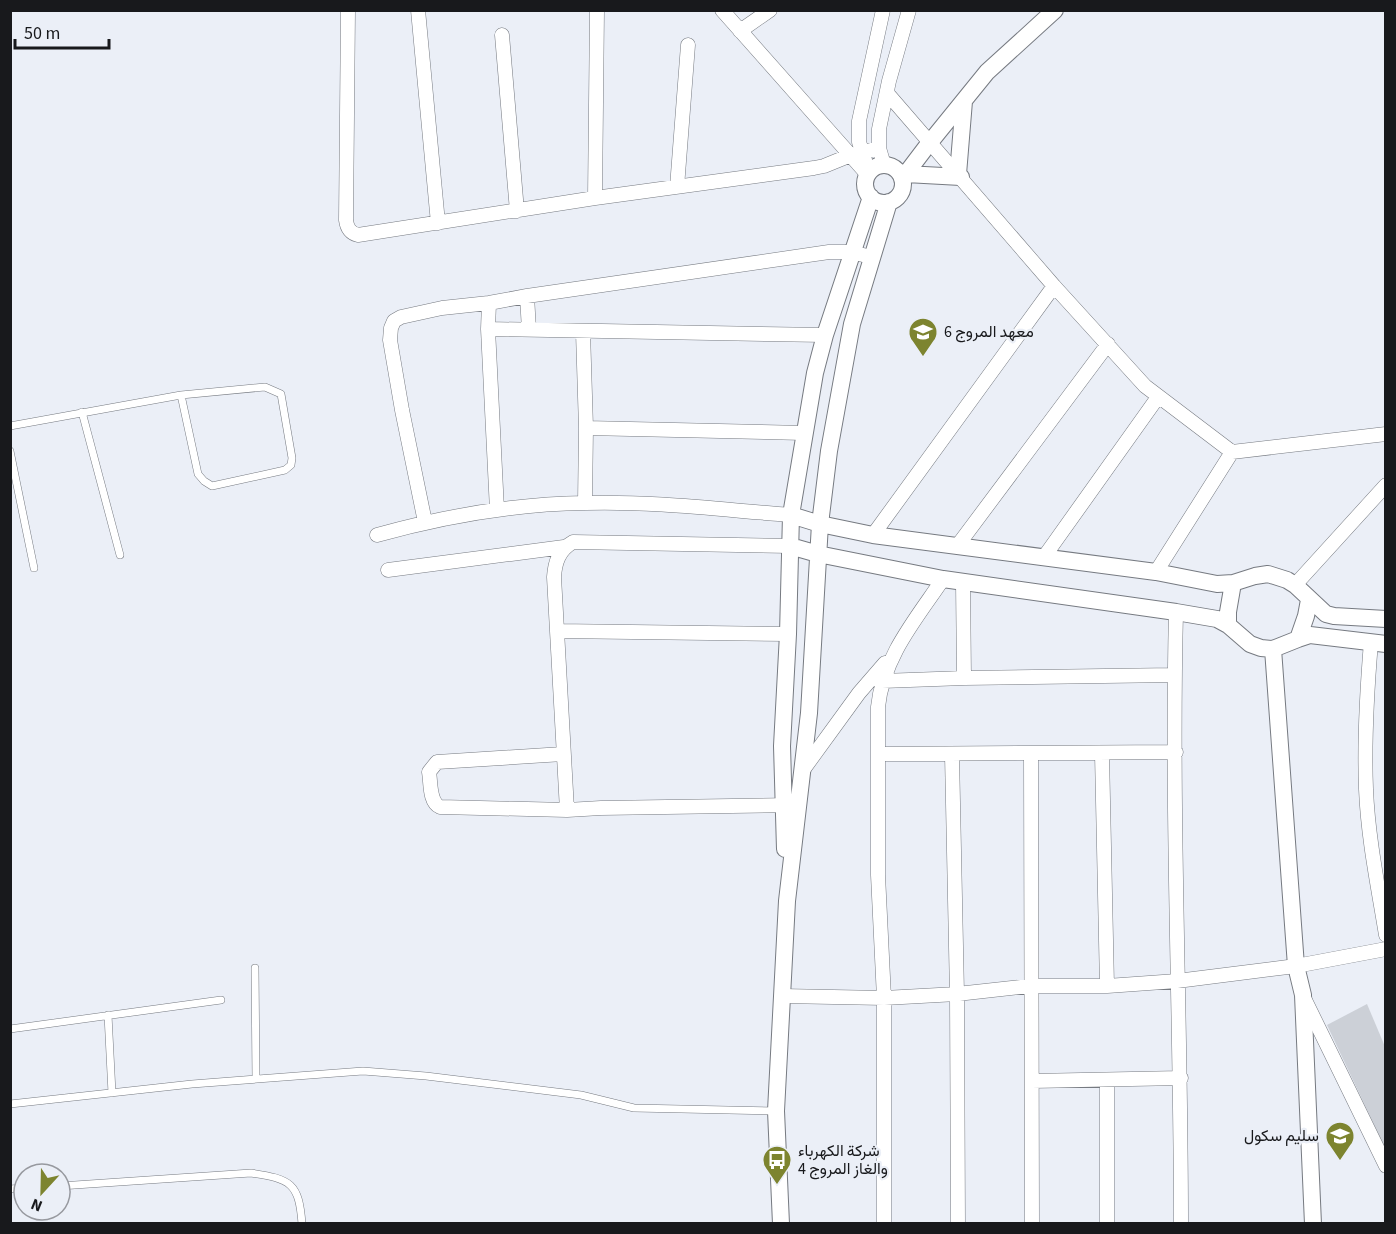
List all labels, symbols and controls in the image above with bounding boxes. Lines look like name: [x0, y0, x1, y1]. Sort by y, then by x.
scale bar: [15, 12, 110, 50]
text: 50 m: [24, 21, 60, 46]
school or university icon: معهد المروج 6: [907, 316, 939, 358]
place label: معهد المروج 6: [944, 321, 1034, 343]
school or university icon: سليم سكول: [1324, 1120, 1356, 1162]
place label: سليم سكول: [1244, 1125, 1319, 1147]
place label: شركة الكهرباء والغاز المروج 4: [798, 1140, 888, 1180]
bus stop icon: شركة الكهرباء والغاز المروج 4: [761, 1144, 793, 1186]
north arrow: [12, 1162, 72, 1222]
text: N: [28, 1193, 46, 1217]

